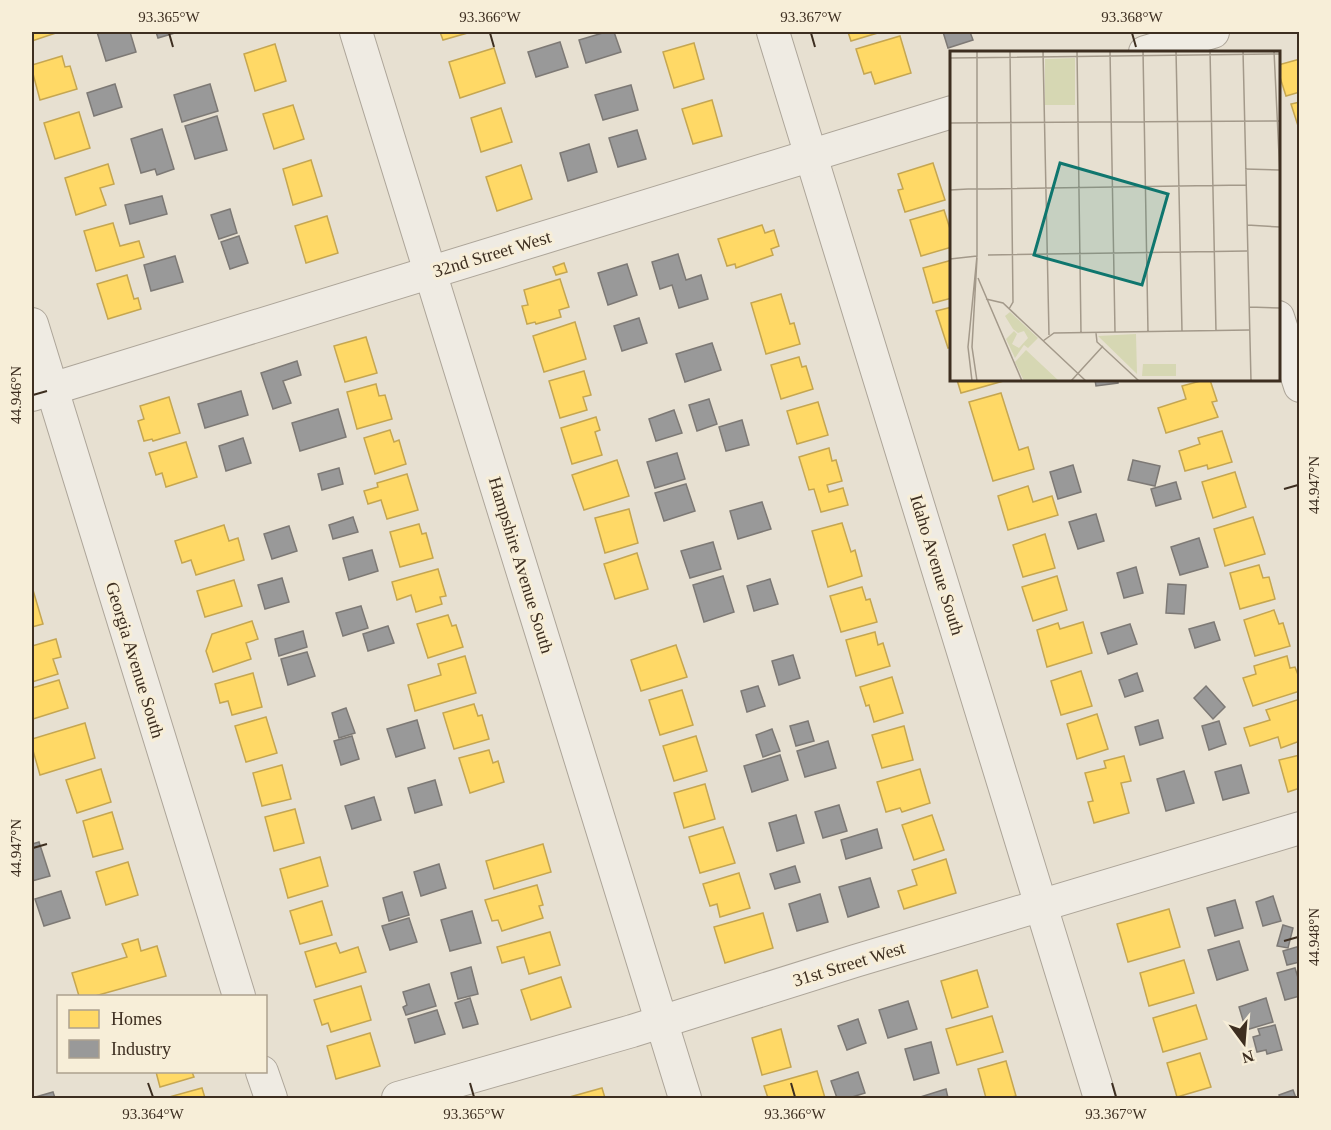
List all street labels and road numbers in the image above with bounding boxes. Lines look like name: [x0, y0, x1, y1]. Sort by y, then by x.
street label: 32nd Street West: [431, 227, 553, 281]
street label: Hampshire Avenue South: [485, 474, 557, 656]
street label: Idaho Avenue South: [906, 492, 968, 638]
street label: Georgia Avenue South: [102, 579, 168, 741]
street label: 31st Street West: [791, 937, 907, 991]

